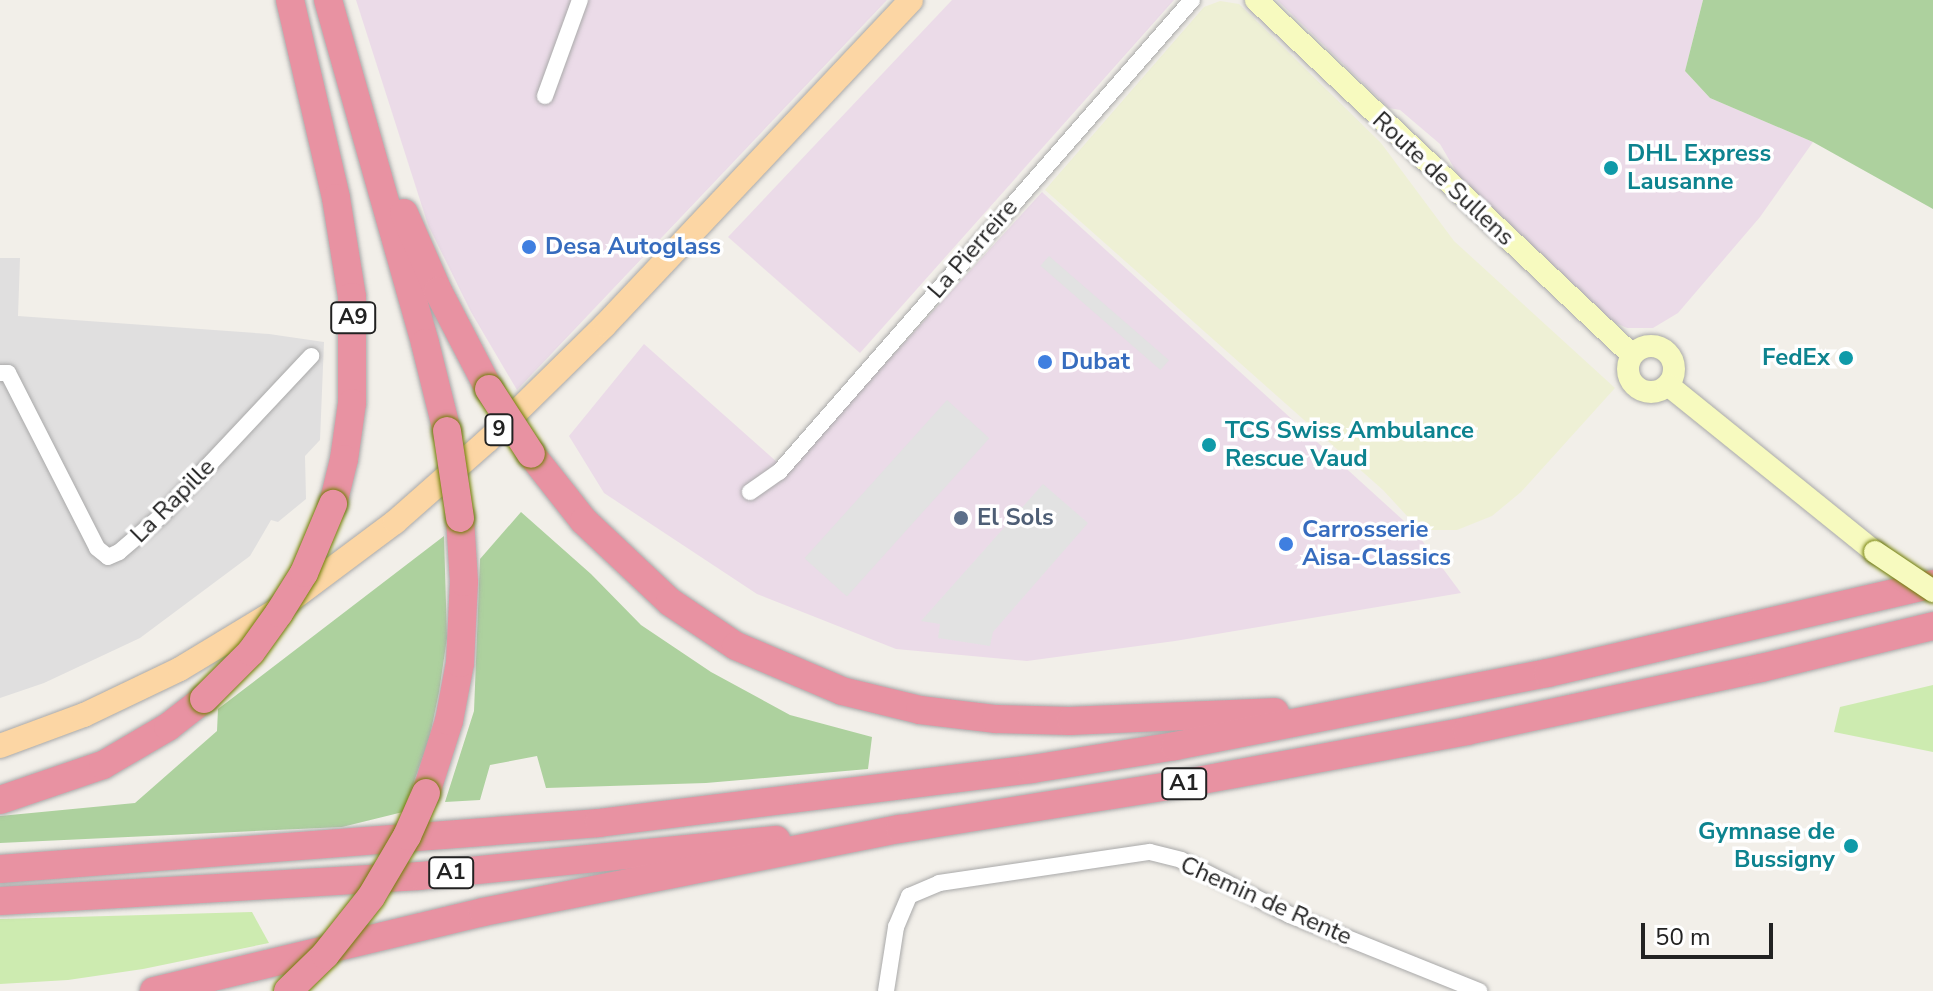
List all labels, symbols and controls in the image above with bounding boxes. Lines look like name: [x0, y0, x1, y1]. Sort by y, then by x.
street label: Route de Sullens: [1366, 106, 1520, 252]
place label: DHL Express Lausanne: [1627, 140, 1771, 196]
marker: DHL Express Lausanne: [1602, 159, 1620, 177]
street label: La Pierreire: [922, 194, 1024, 304]
place label: Desa Autoglass: [545, 233, 721, 261]
marker: Desa Autoglass: [520, 238, 538, 256]
road number: A9: [329, 300, 377, 336]
place label: FedEx: [1762, 344, 1830, 372]
place label: Dubat: [1061, 348, 1130, 376]
marker: FedEx: [1837, 349, 1855, 367]
marker: Dubat: [1036, 353, 1054, 371]
road number: 9: [483, 412, 515, 448]
place label: TCS Swiss Ambulance Rescue Vaud: [1225, 417, 1474, 473]
marker: TCS Swiss Ambulance Rescue Vaud: [1200, 436, 1218, 454]
street label: La Rapille: [125, 453, 221, 549]
place label: El Sols: [977, 504, 1054, 532]
marker: El Sols: [952, 509, 970, 527]
place label: Carrosserie Aisa-Classics: [1302, 516, 1451, 572]
marker: Carrosserie Aisa-Classics: [1277, 535, 1295, 553]
road number: A1: [1160, 766, 1208, 802]
place label: Gymnase de Bussigny: [1698, 818, 1835, 874]
marker: Gymnase de Bussigny: [1842, 837, 1860, 855]
street label: Chemin de Rente: [1176, 850, 1356, 952]
road number: A1: [427, 855, 475, 891]
scale bar: [1645, 907, 1777, 957]
text: 50 m: [1655, 921, 1711, 953]

